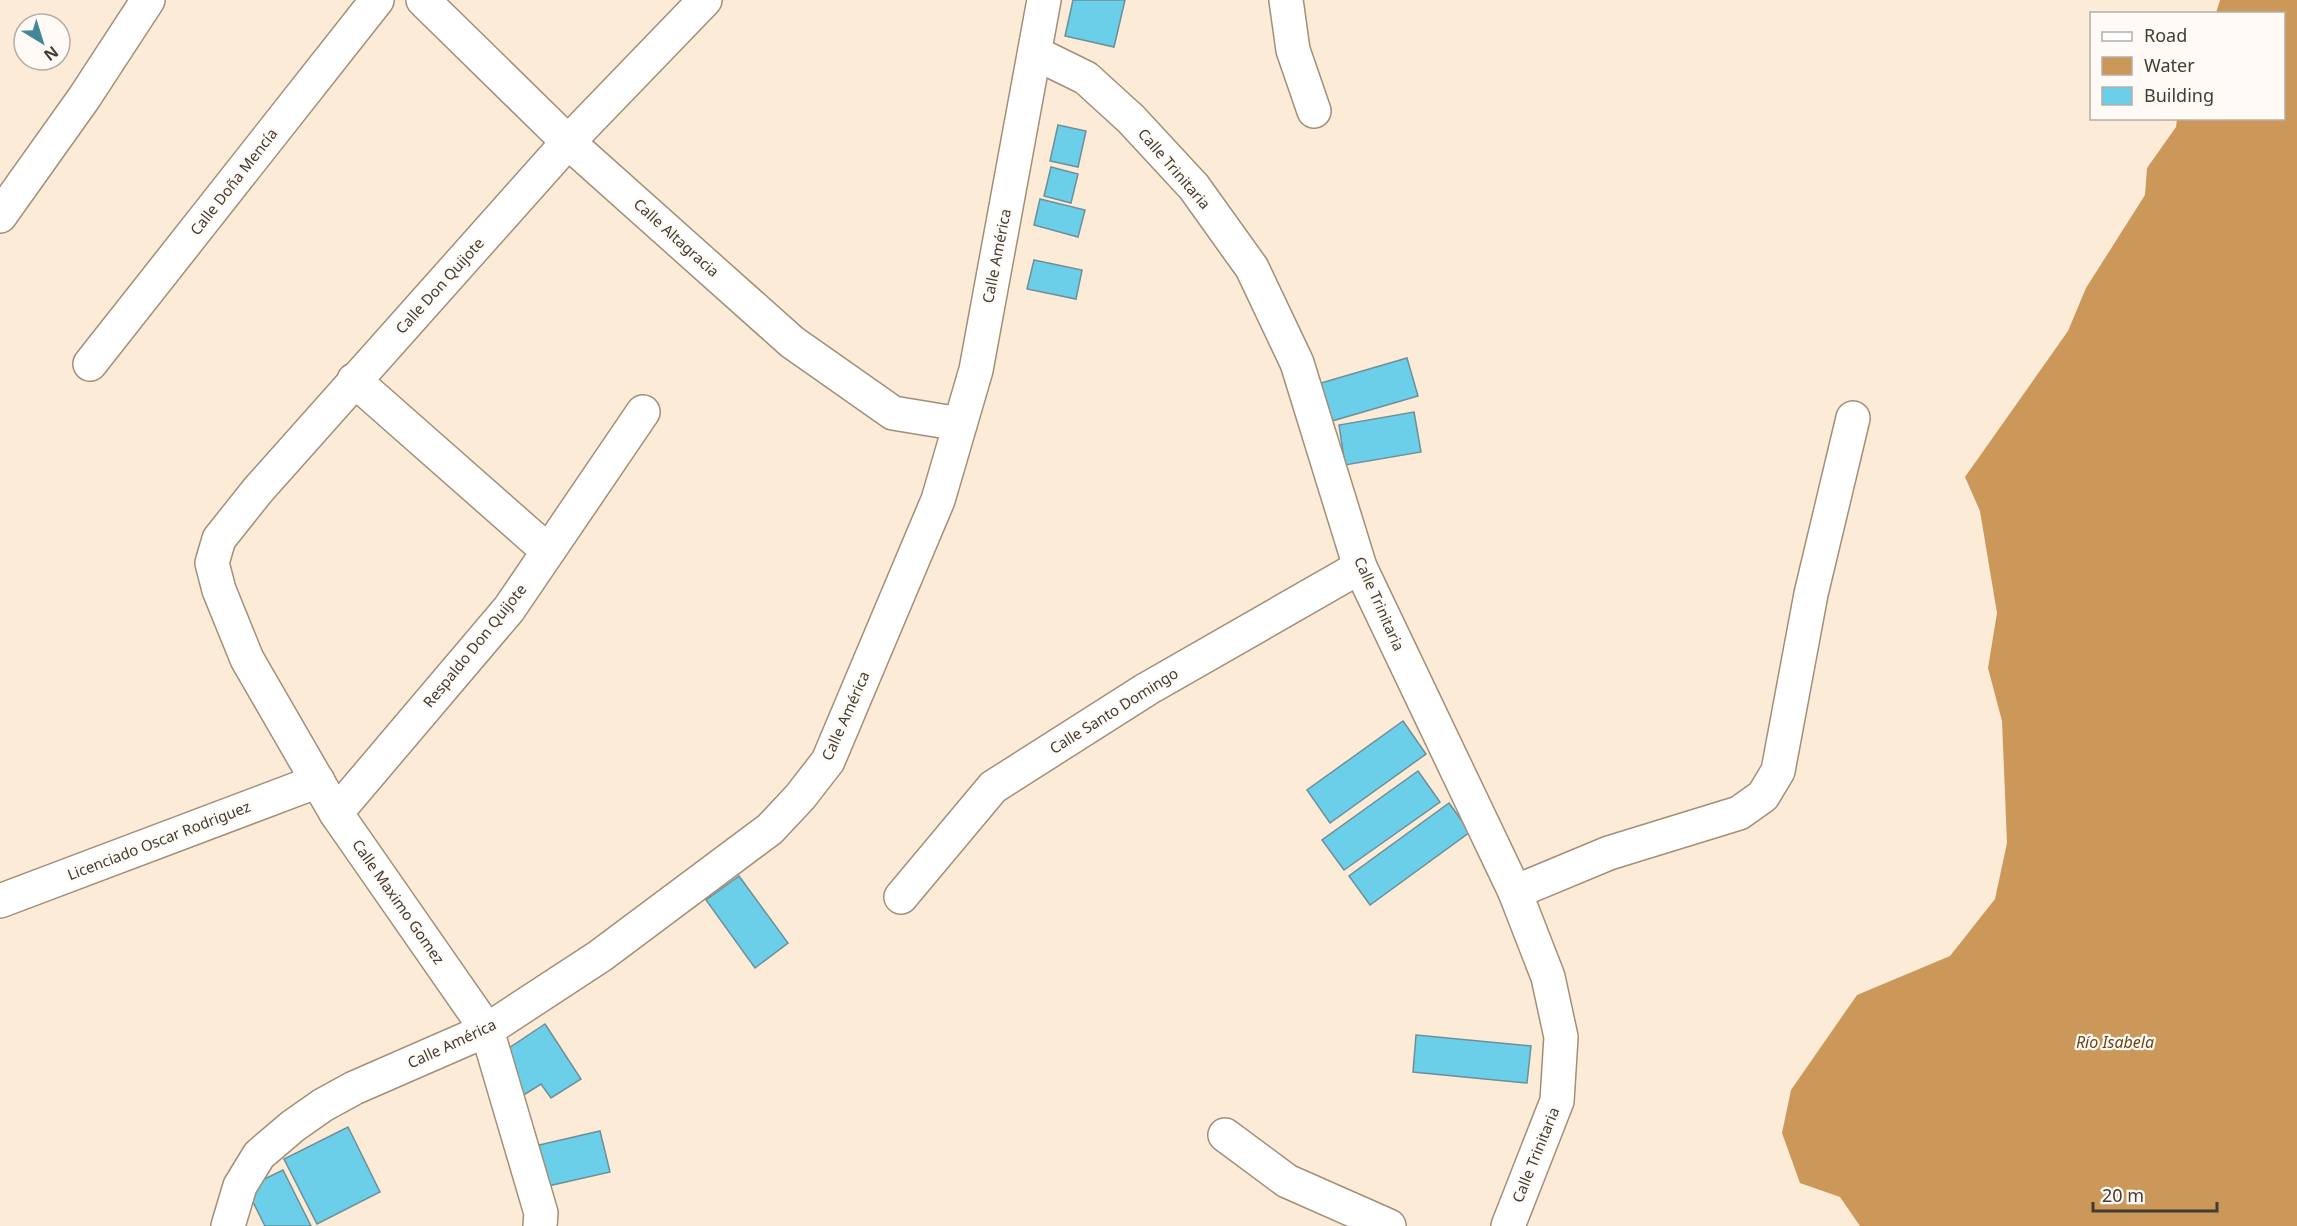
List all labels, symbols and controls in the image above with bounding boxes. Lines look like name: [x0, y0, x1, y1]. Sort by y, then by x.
north arrow: [12, 12, 72, 72]
legend: [2090, 12, 2285, 120]
text: Road: [2144, 23, 2187, 47]
text: N: [39, 41, 63, 66]
text: Water: [2144, 53, 2195, 77]
text: Building: [2144, 83, 2214, 107]
street label: Calle Doña Mencía: [185, 124, 281, 239]
street label: Calle Trinitaria: [1134, 124, 1215, 213]
street label: Calle Altagracia: [630, 194, 724, 281]
street label: Calle América: [977, 207, 1015, 305]
street label: Calle Don Quijote: [391, 233, 488, 338]
street label: Calle Trinitaria: [1350, 553, 1410, 654]
street label: Respaldo Don Quijote: [418, 579, 530, 711]
street label: Calle Santo Domingo: [1046, 663, 1181, 758]
street label: Calle América: [816, 668, 874, 763]
street label: Licenciado Oscar Rodriguez: [64, 796, 253, 884]
street label: Calle Maximo Gomez: [348, 835, 450, 968]
street label: Calle América: [404, 1014, 499, 1072]
water label: Río Isabela: [2076, 1031, 2154, 1053]
street label: Calle Trinitaria: [1507, 1104, 1563, 1205]
scale bar: [2093, 1175, 2218, 1213]
text: 20 m: [2102, 1183, 2144, 1207]

